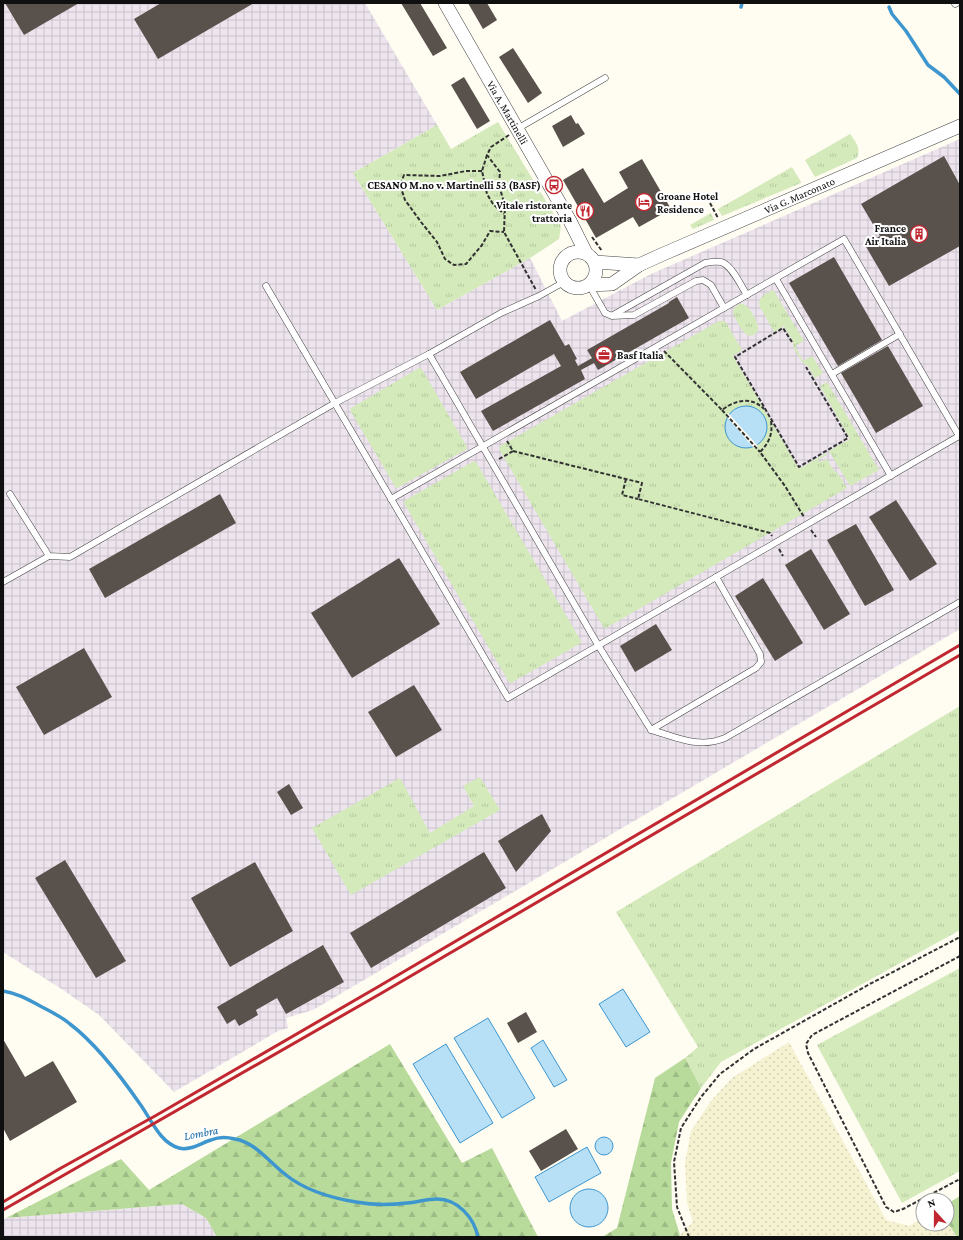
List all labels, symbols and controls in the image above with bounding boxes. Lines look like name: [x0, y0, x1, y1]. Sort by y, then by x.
street label: Via A. Martinelli: [485, 78, 531, 146]
bus stop icon: CESANO M.no v. Martinelli 53 (BASF): [544, 175, 564, 195]
street label: Via G. Marconato: [762, 175, 837, 216]
place label: CESANO M.no v. Martinelli 53 (BASF): [367, 179, 541, 192]
place label: Groane Hotel Residence: [657, 190, 719, 215]
hotel icon: Groane Hotel Residence: [634, 192, 654, 212]
place label: Vitale ristorante trattoria: [495, 199, 573, 224]
restaurant icon: Vitale ristorante trattoria: [575, 201, 595, 221]
place label: France Air Italia: [864, 222, 907, 247]
building icon: France Air Italia: [909, 224, 929, 244]
office icon: Basf Italia: [594, 345, 614, 365]
place label: Basf Italia: [617, 349, 664, 361]
water label: Lombra: [183, 1123, 220, 1143]
north arrow: [915, 1192, 955, 1232]
text: N: [926, 1196, 938, 1210]

